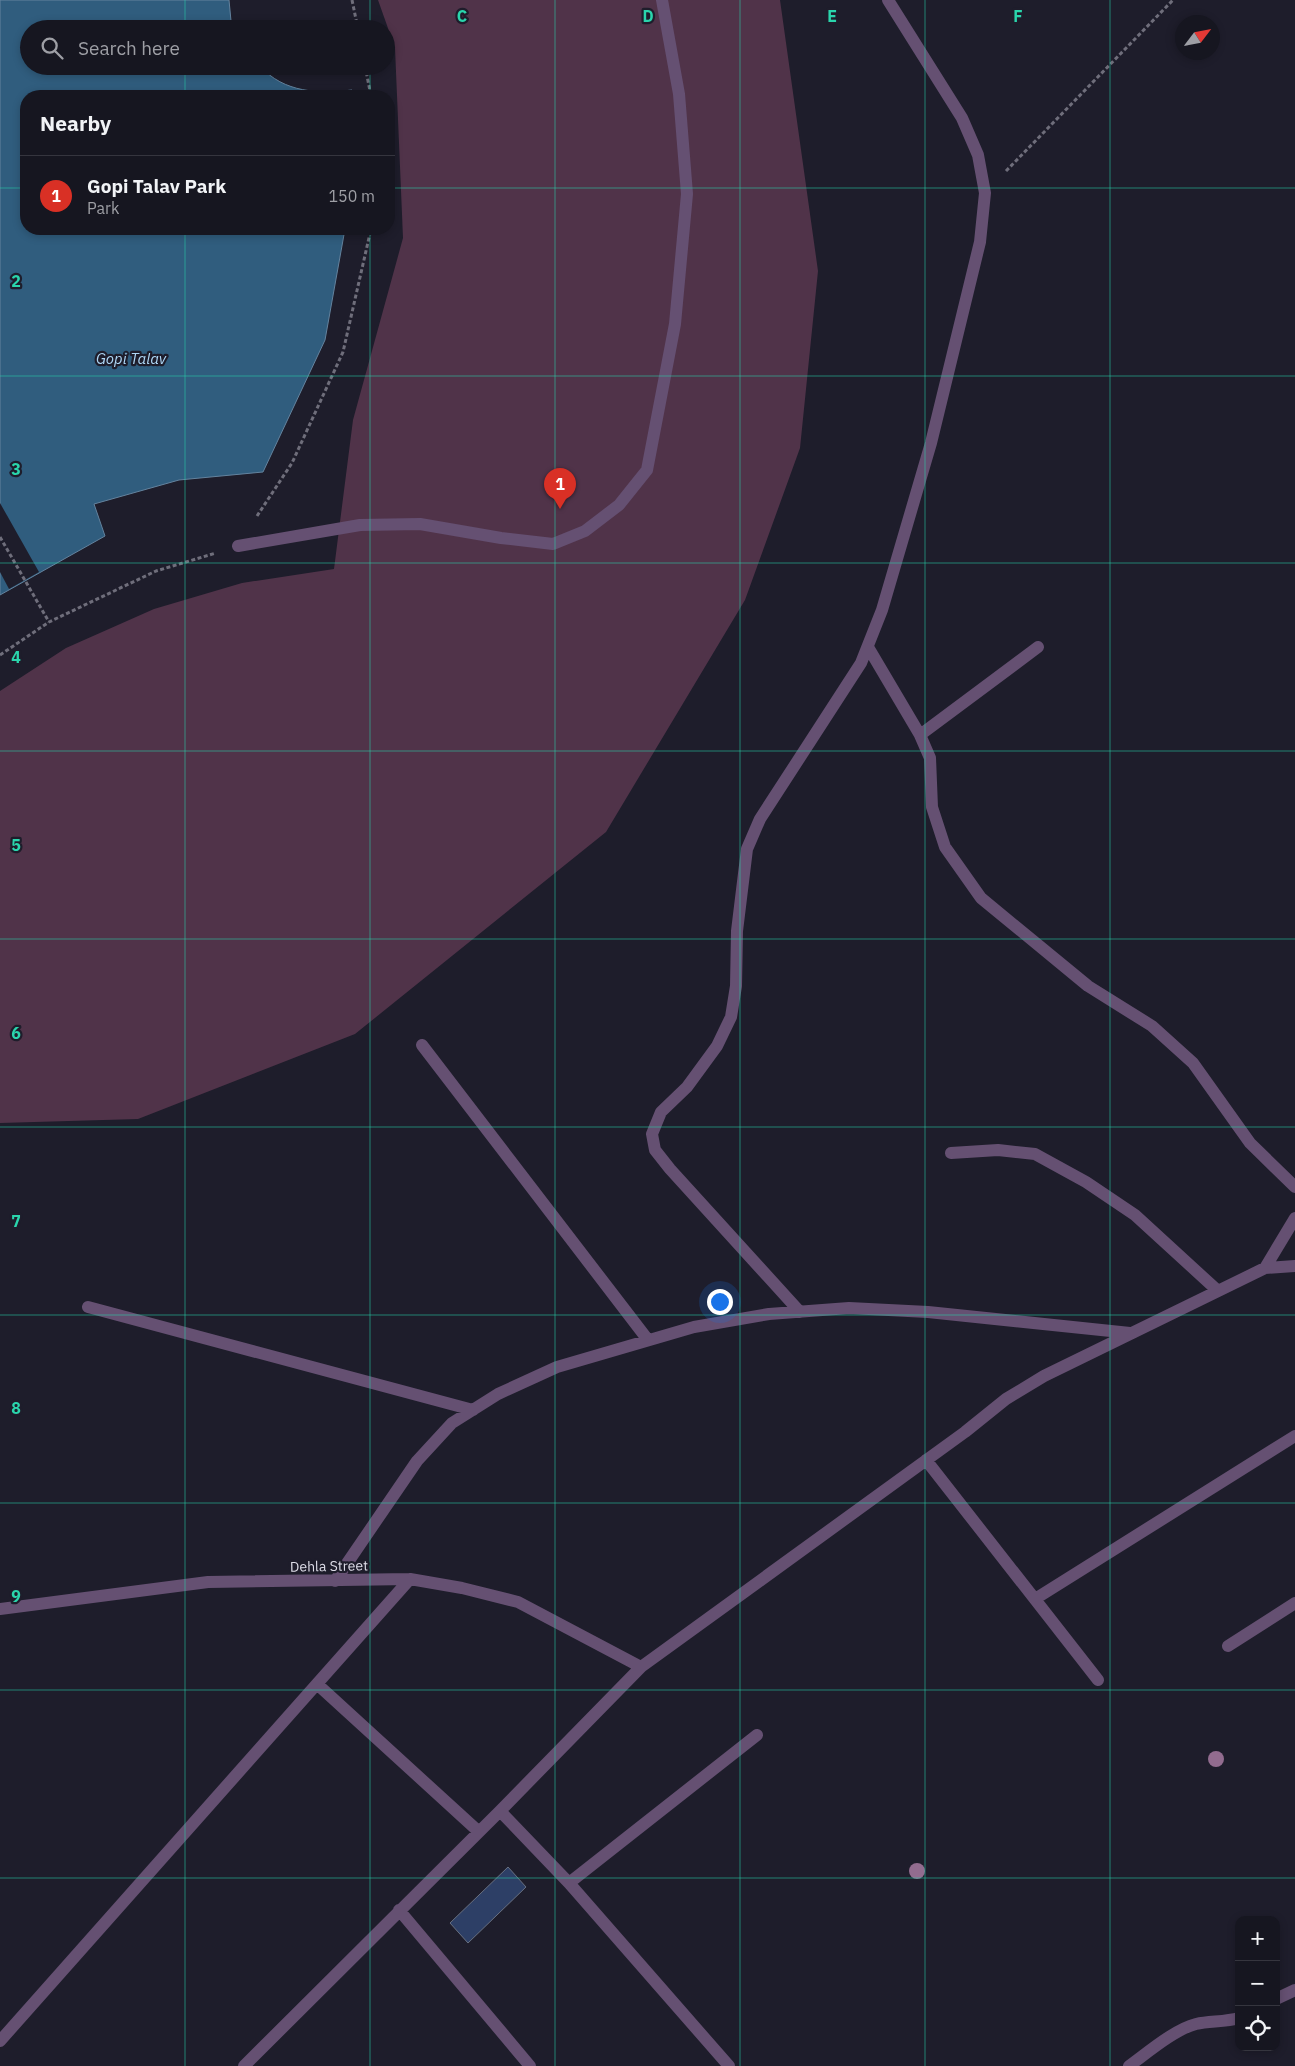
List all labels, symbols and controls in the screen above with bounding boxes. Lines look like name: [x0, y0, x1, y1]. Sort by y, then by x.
text: C: [457, 6, 467, 26]
text: D: [642, 6, 654, 26]
text: E: [827, 6, 837, 26]
text: F: [1013, 6, 1023, 26]
north arrow: [1175, 15, 1220, 60]
search box: [20, 20, 395, 75]
icon: search: [38, 34, 66, 62]
text: Search here: [78, 36, 180, 60]
text: Nearby: [40, 109, 111, 137]
text: Gopi Talav Park: [87, 174, 226, 198]
text: 1: [51, 186, 61, 206]
text: 150 m: [328, 186, 375, 206]
text: Park: [87, 198, 119, 218]
text: 2: [11, 271, 21, 291]
water label: Gopi Talav: [96, 349, 167, 368]
text: 3: [11, 459, 21, 479]
pin: 1: [544, 468, 576, 509]
text: 4: [11, 647, 21, 667]
text: 5: [11, 835, 21, 855]
text: 6: [11, 1023, 21, 1043]
text: 7: [11, 1211, 21, 1231]
your location: [707, 1289, 733, 1315]
text: 8: [11, 1398, 21, 1418]
street label: Dehla Street: [290, 1556, 368, 1576]
text: 9: [11, 1586, 21, 1606]
map controls: [1235, 1916, 1280, 2051]
button: +: [1235, 1916, 1280, 1961]
button: −: [1235, 1961, 1280, 2006]
button: locate: [1235, 2006, 1280, 2051]

